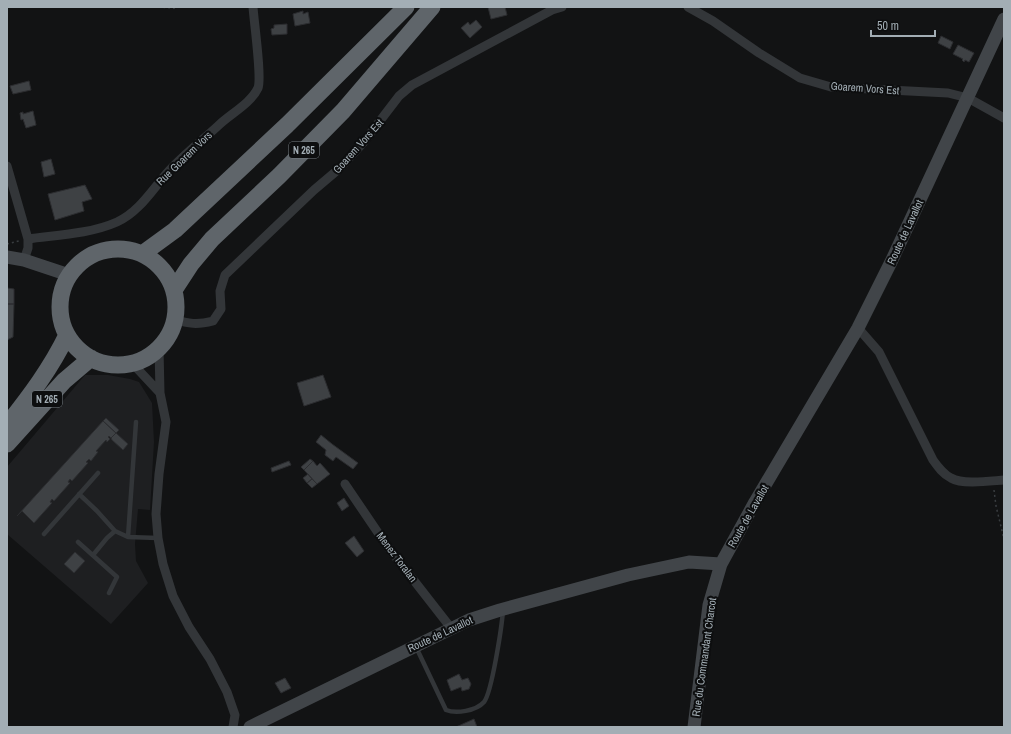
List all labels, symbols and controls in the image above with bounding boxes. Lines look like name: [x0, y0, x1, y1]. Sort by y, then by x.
scale bar: [871, 12, 935, 38]
text: 50 m: [877, 18, 899, 34]
street label: Goarem Vors Est: [830, 79, 900, 97]
street label: Goarem Vors Est: [330, 115, 387, 176]
street label: Rue Goarem Vors: [153, 128, 215, 188]
road number: N 265: [289, 142, 319, 158]
street label: Route de Lavallot: [884, 197, 926, 267]
road number: N 265: [32, 391, 62, 407]
street label: Route de Lavallot: [724, 482, 772, 550]
street label: Menez Toralan: [374, 529, 420, 585]
street label: Rue du Commandant Charcot: [689, 596, 719, 717]
street label: Route de Lavallot: [405, 613, 475, 655]

